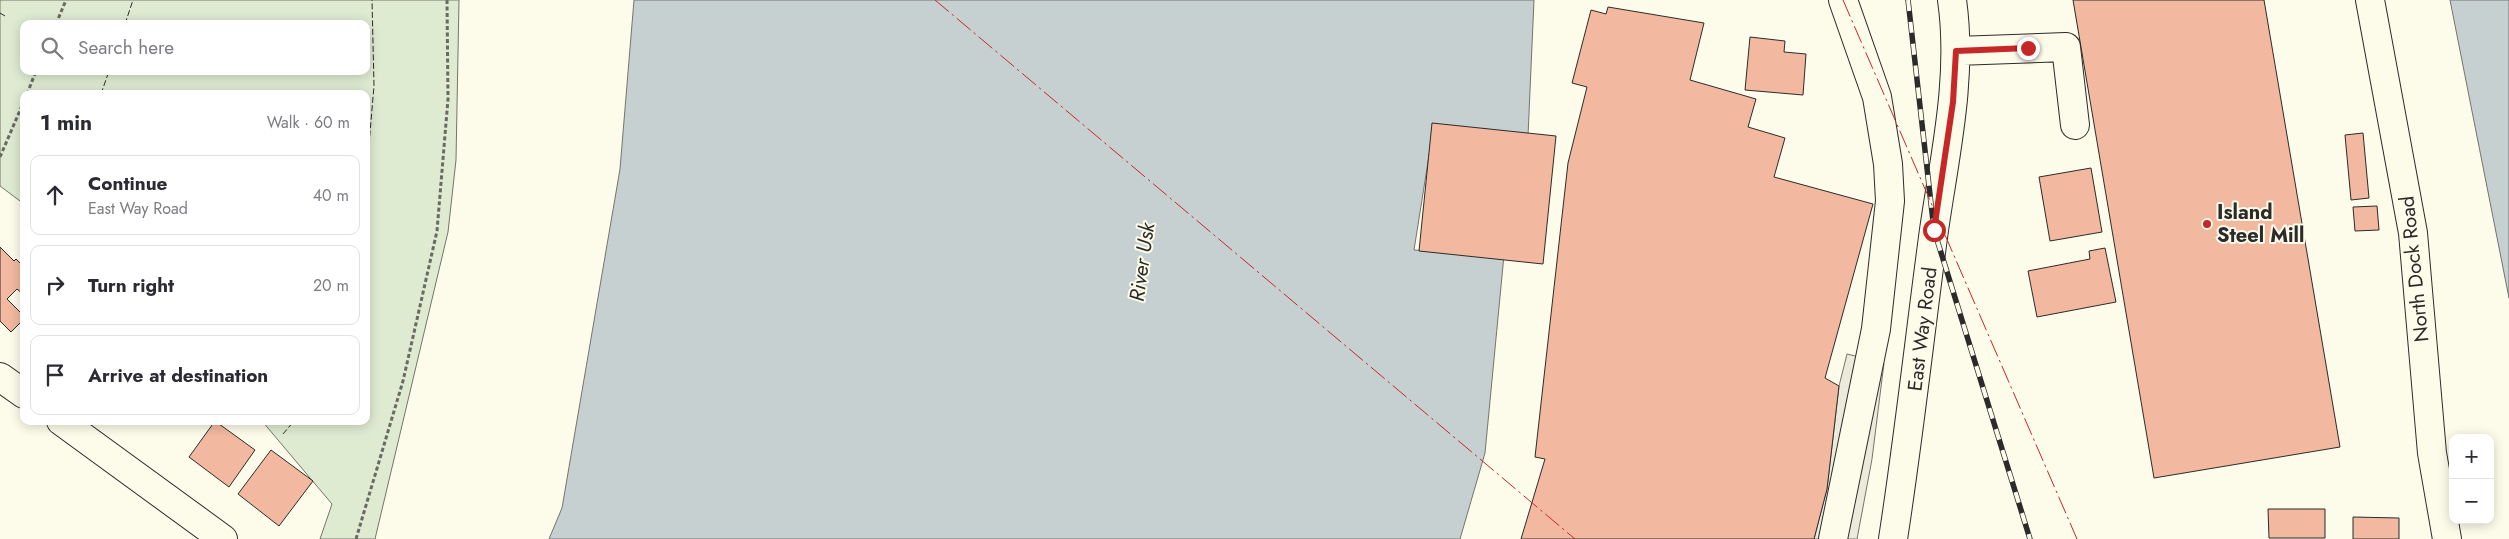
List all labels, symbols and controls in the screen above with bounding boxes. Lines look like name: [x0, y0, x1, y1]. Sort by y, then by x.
search box: [20, 20, 370, 75]
icon: search: [38, 34, 66, 62]
text: Search here: [78, 34, 174, 61]
route end: [2017, 37, 2040, 60]
text: 1 min: [40, 108, 92, 138]
text: Walk · 60 m: [267, 111, 350, 134]
text: Continue: [88, 170, 167, 197]
icon: ahead: [41, 181, 69, 209]
text: 40 m: [313, 184, 349, 207]
street label: North Dock Road: [2392, 195, 2437, 343]
text: East Way Road: [88, 197, 188, 220]
place label: Island Steel Mill: [2217, 198, 2304, 250]
marker: Island Steel Mill: [2201, 218, 2213, 230]
route start: [1923, 219, 1946, 242]
water label: River Usk: [1122, 220, 1163, 303]
street label: East Way Road: [1901, 265, 1944, 393]
icon: right: [41, 271, 69, 299]
text: Turn right: [88, 272, 174, 299]
text: 20 m: [313, 274, 349, 297]
icon: arrive: [41, 361, 69, 389]
text: Arrive at destination: [88, 362, 268, 389]
map controls: [2449, 434, 2494, 524]
button: +: [2449, 434, 2494, 479]
button: −: [2449, 479, 2494, 524]

